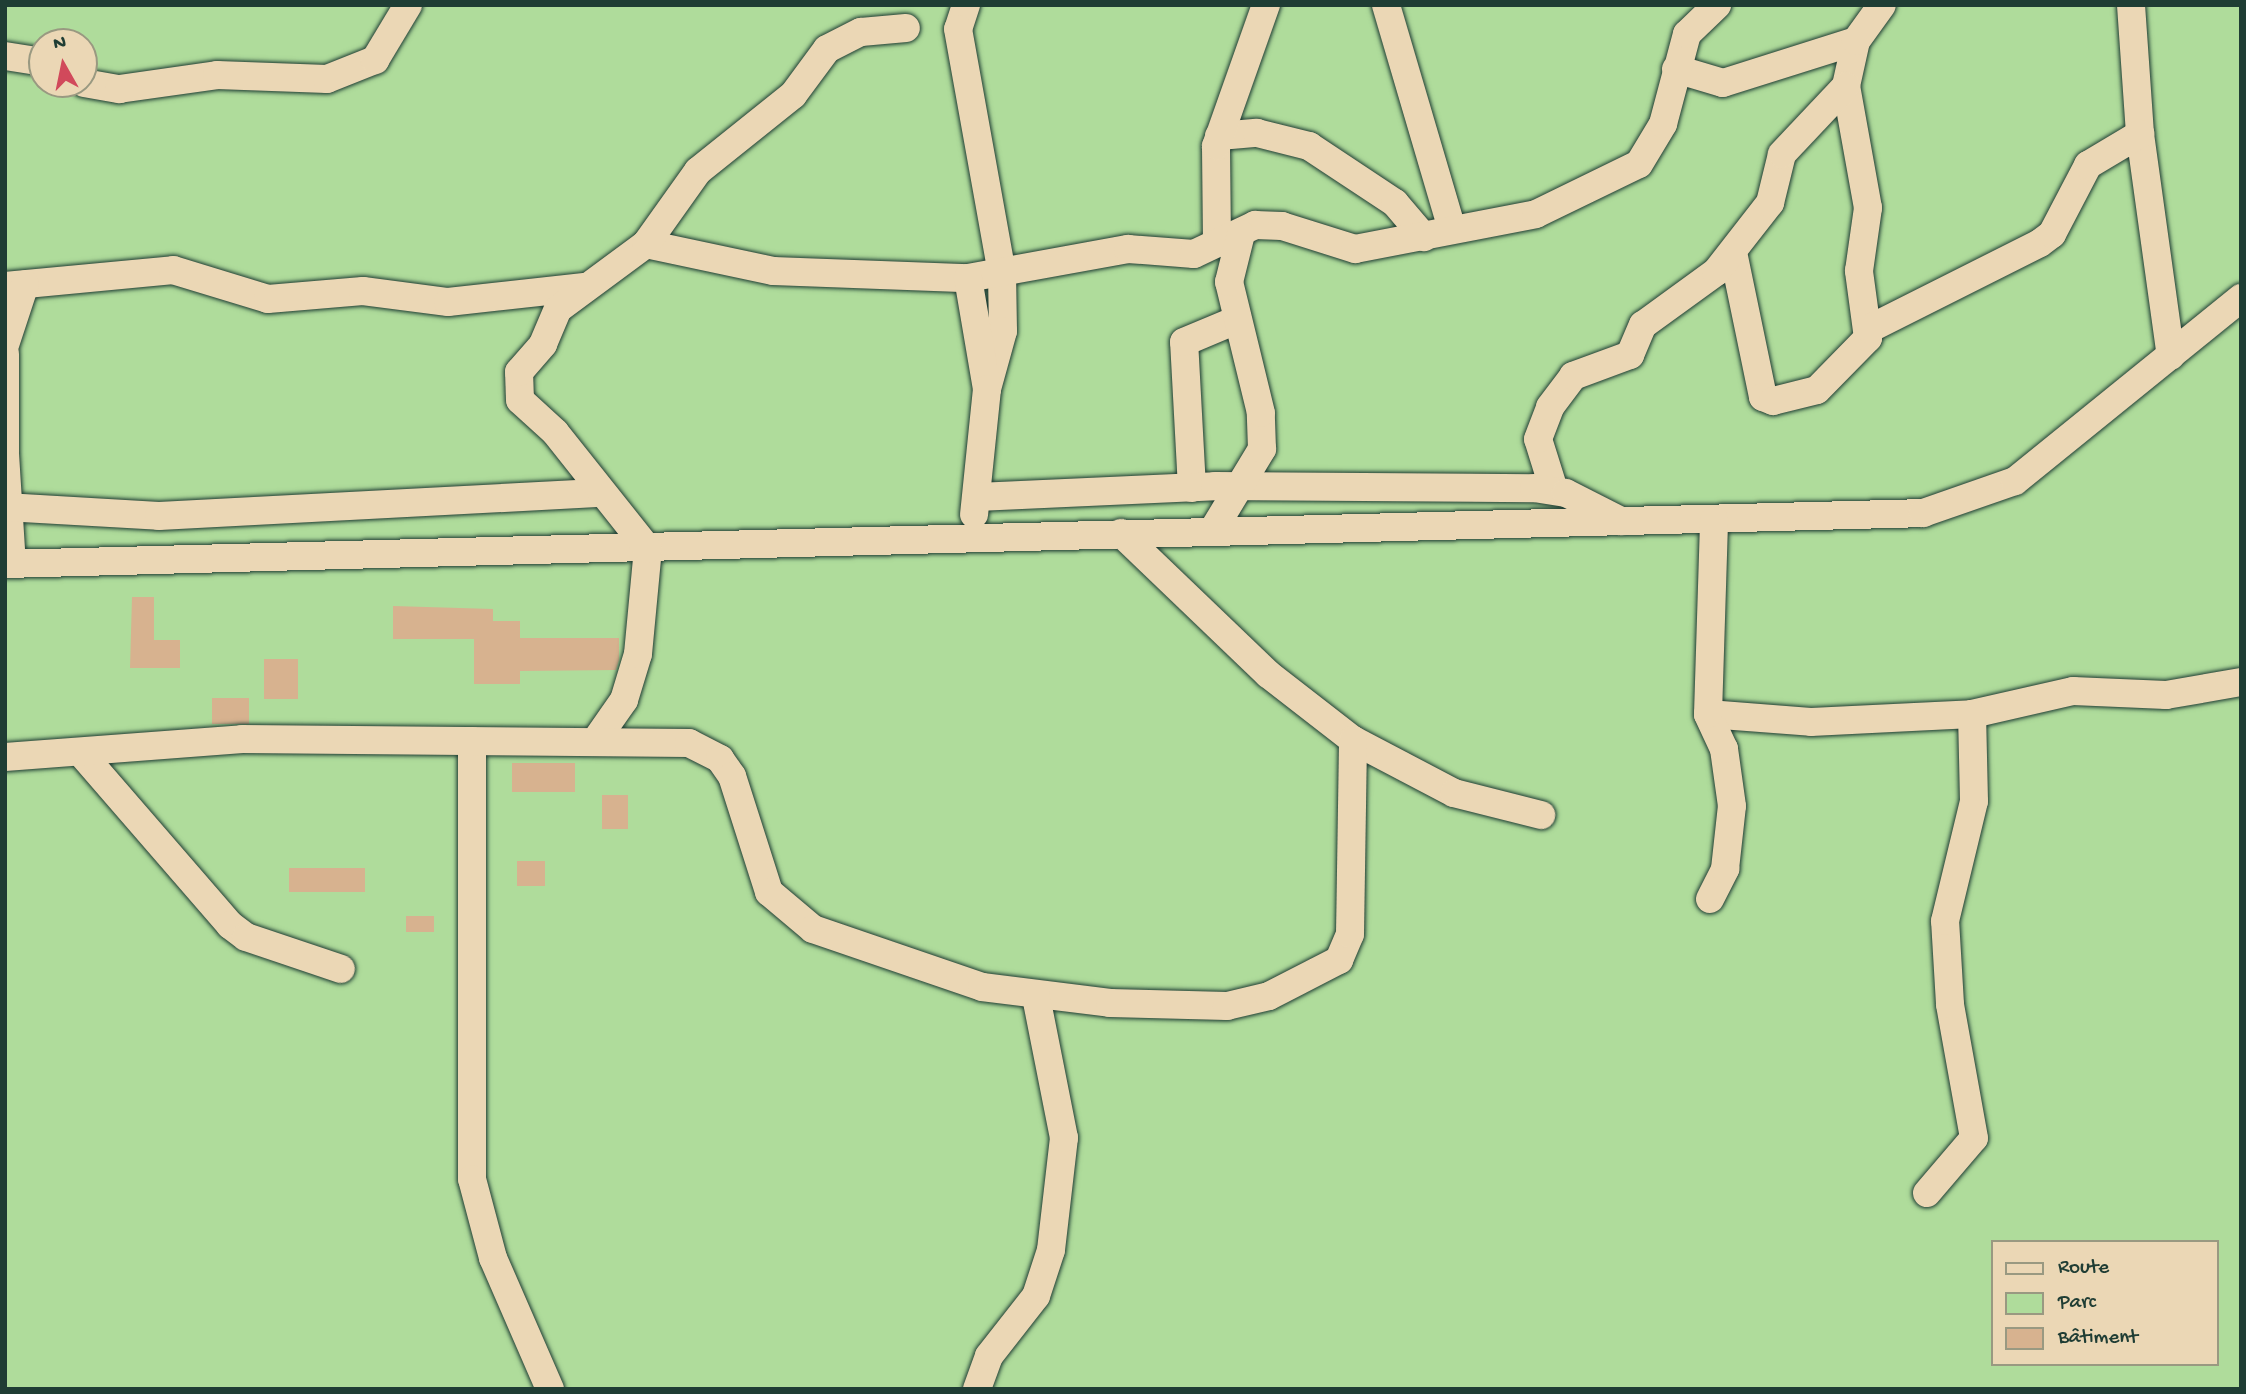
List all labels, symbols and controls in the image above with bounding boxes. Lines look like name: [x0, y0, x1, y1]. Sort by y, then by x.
north arrow: [28, 28, 98, 98]
text: N: [52, 31, 68, 56]
legend: [1990, 1240, 2218, 1366]
text: Route: [2058, 1256, 2109, 1281]
text: Parc: [2058, 1291, 2096, 1316]
text: Bâtiment: [2058, 1326, 2138, 1351]

